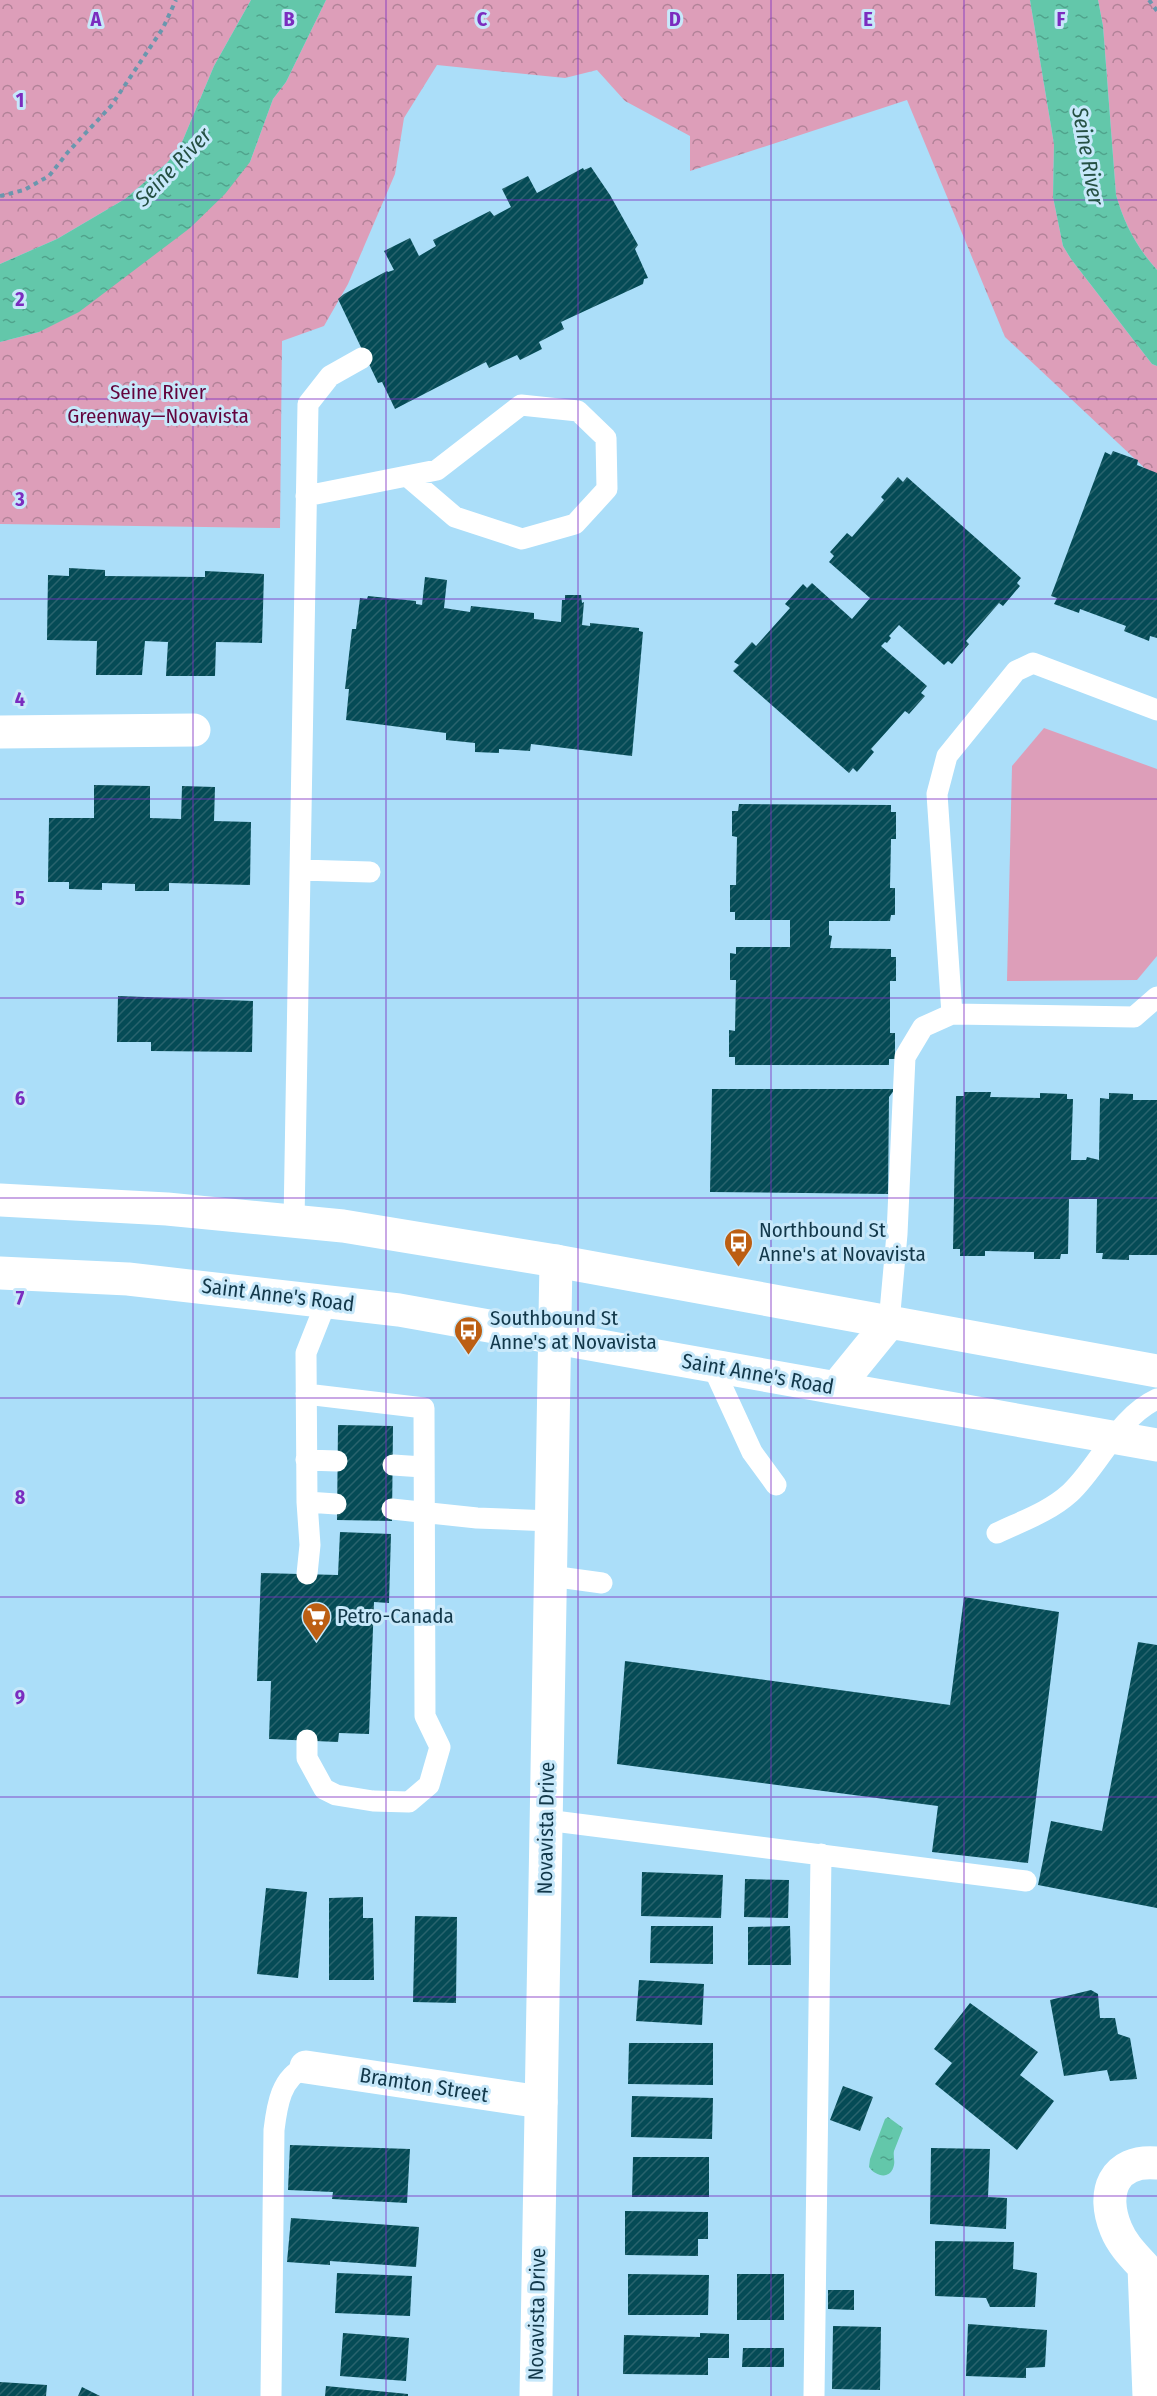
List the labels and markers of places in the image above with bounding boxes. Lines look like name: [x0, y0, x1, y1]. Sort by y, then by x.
place label: Northbound St Anne's at Novavista: [759, 1217, 926, 1267]
bus stop icon: Northbound St Anne's at Novavista: [722, 1226, 754, 1268]
place label: Southbound St Anne's at Novavista: [490, 1305, 657, 1355]
bus stop icon: Southbound St Anne's at Novavista: [453, 1314, 485, 1356]
supermarket icon: Petro-Canada: [300, 1600, 332, 1642]
place label: Petro-Canada: [337, 1603, 454, 1629]

